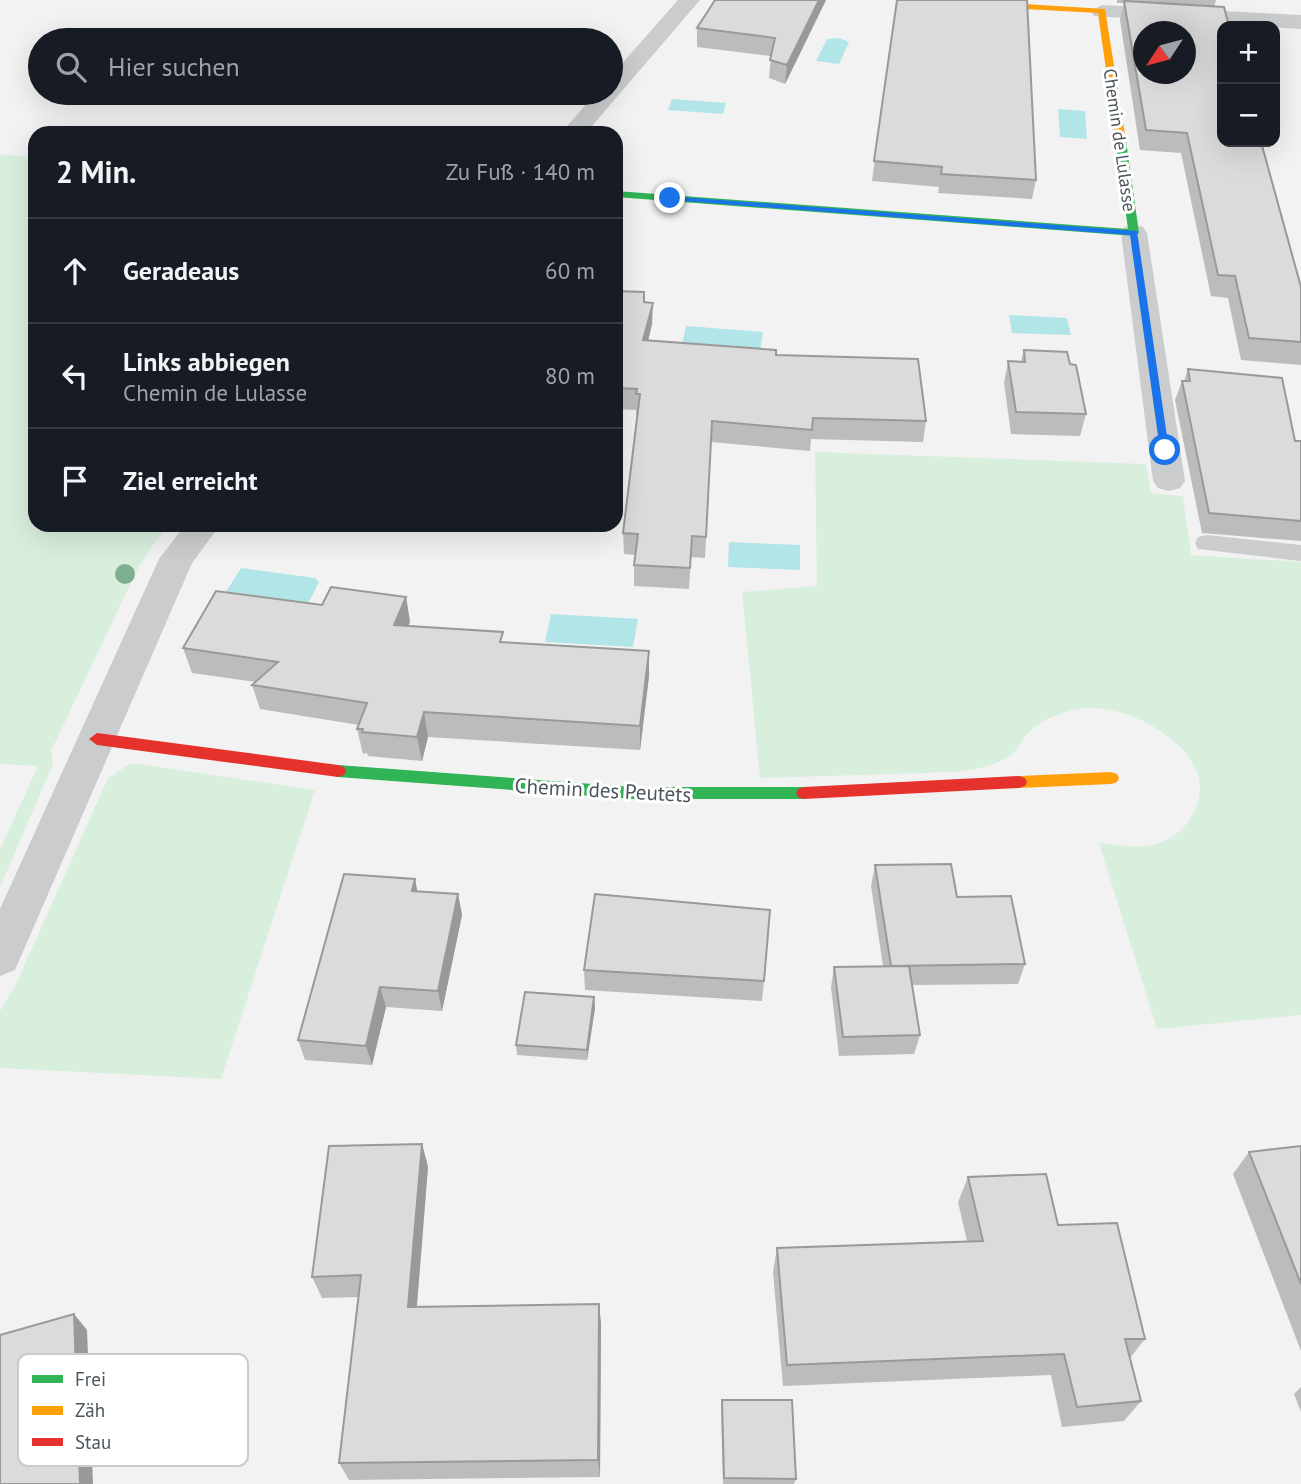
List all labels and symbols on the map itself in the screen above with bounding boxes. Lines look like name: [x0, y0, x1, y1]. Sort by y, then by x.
north arrow: [1133, 21, 1196, 84]
street label: Chemin de Lulasse: [1099, 67, 1141, 213]
route end: [654, 182, 685, 213]
route start: [1149, 434, 1180, 465]
street label: Chemin des Peutets: [514, 772, 692, 808]
legend: [18, 1354, 248, 1466]
text: Frei: [75, 1367, 106, 1391]
text: Zäh: [75, 1398, 105, 1422]
text: Stau: [75, 1430, 111, 1454]

